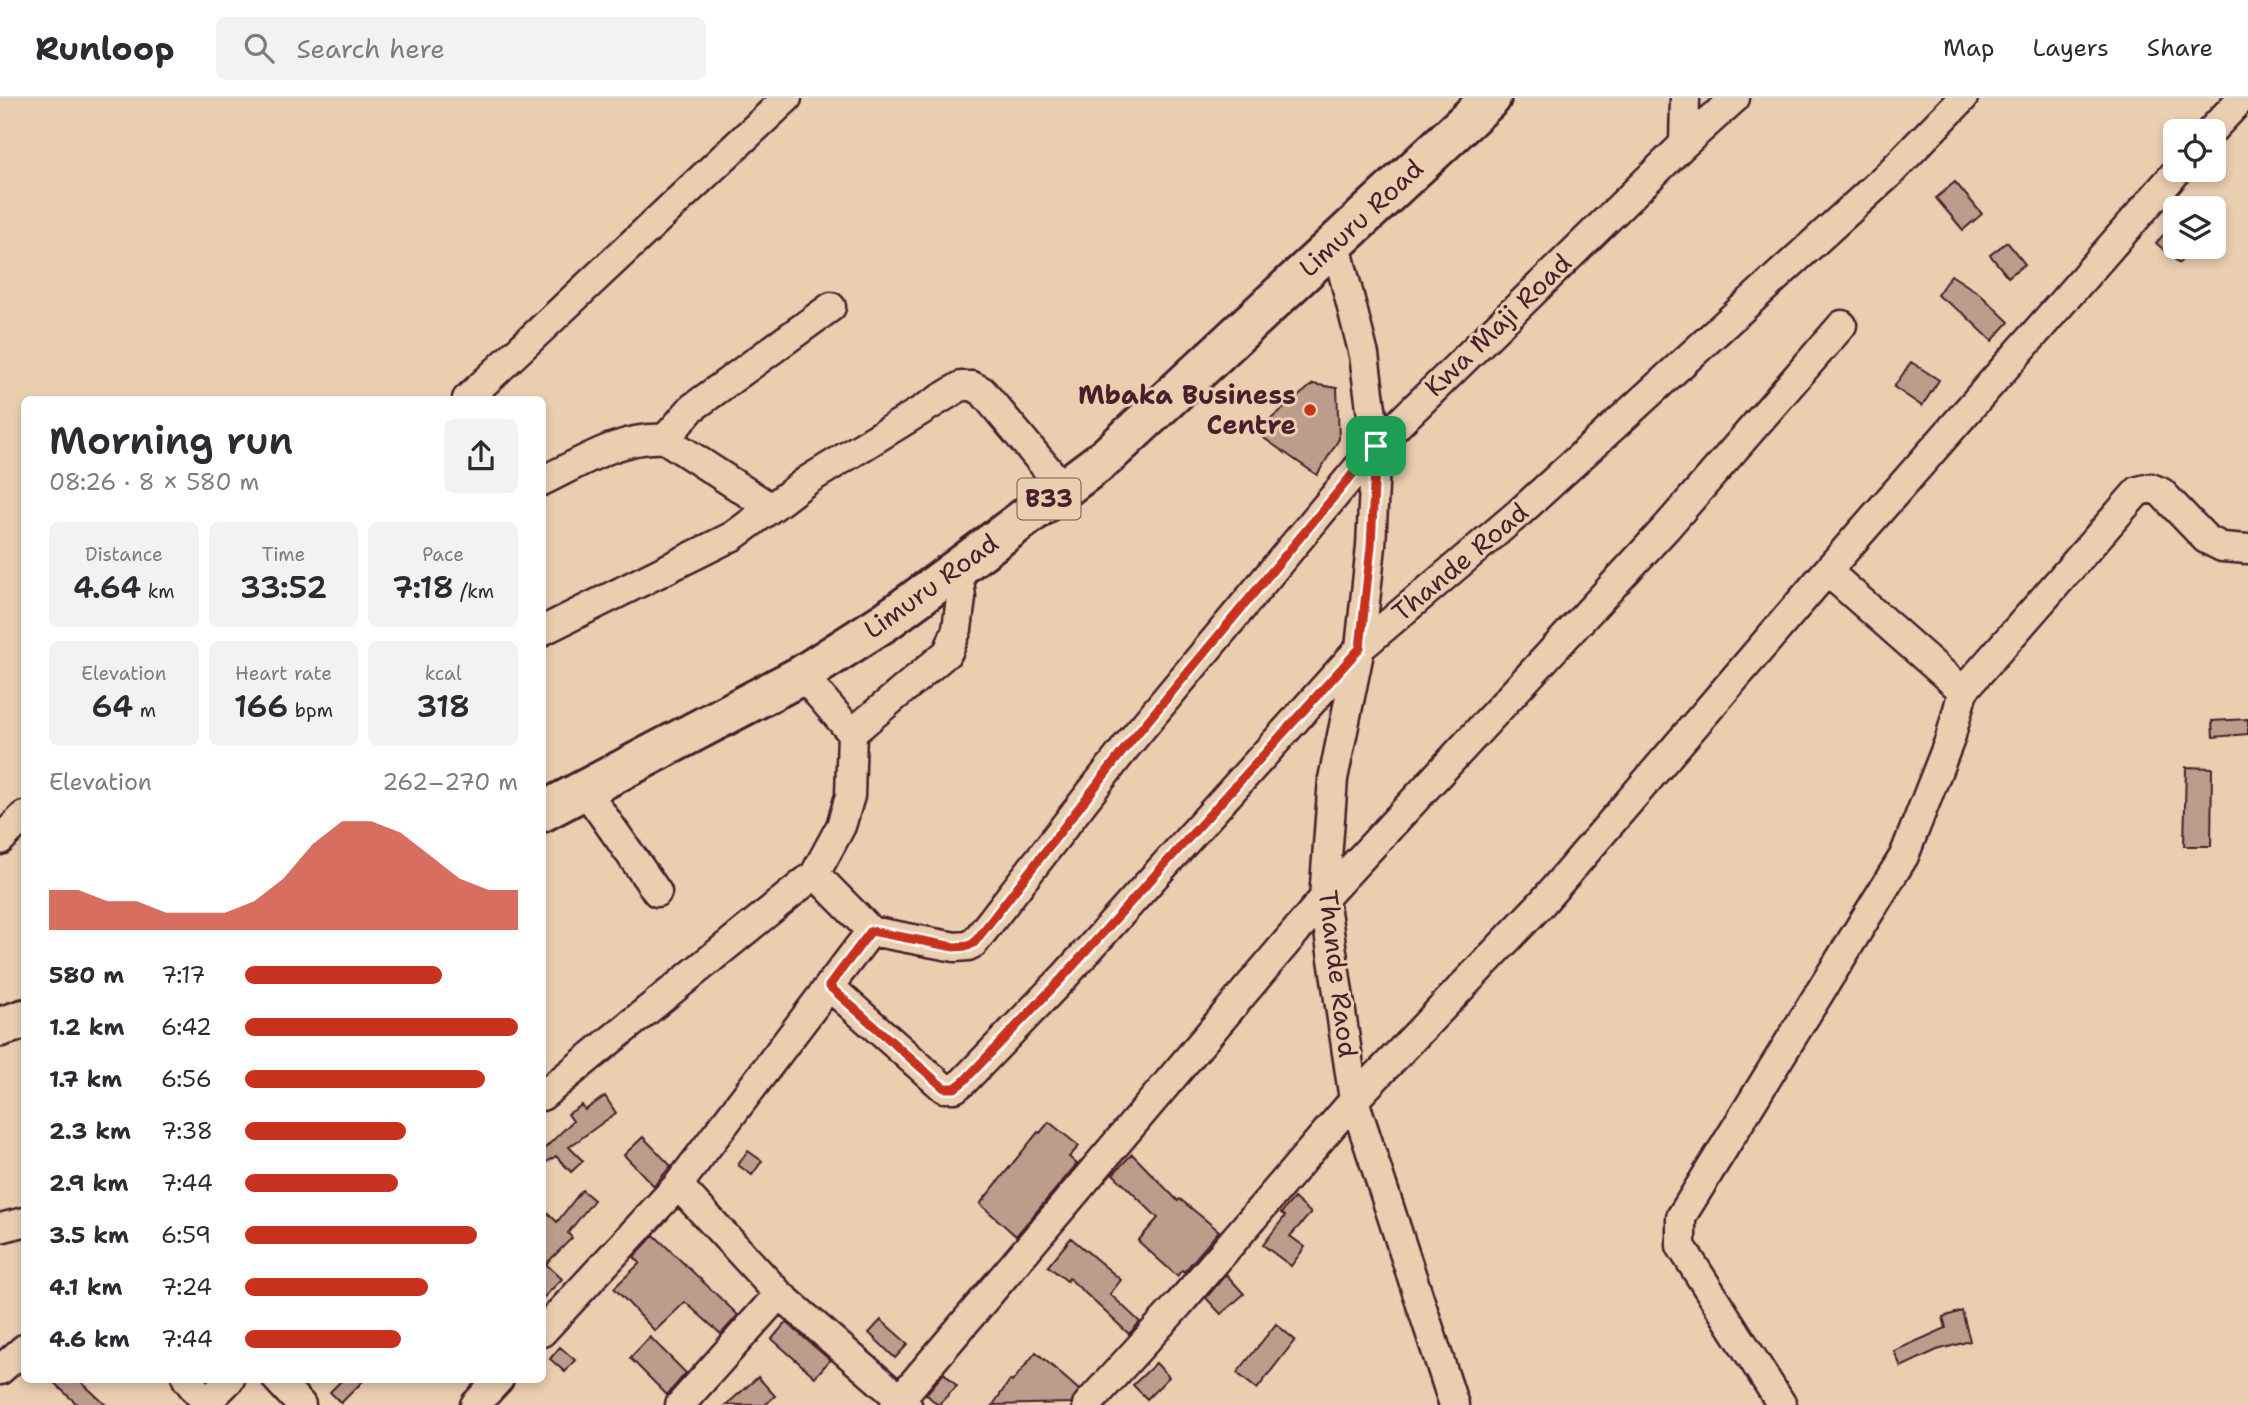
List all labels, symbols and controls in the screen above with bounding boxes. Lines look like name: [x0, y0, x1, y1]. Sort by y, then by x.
search box: [216, 17, 706, 80]
text: Runloop: [35, 26, 174, 71]
icon: search: [240, 29, 278, 67]
text: Search here: [296, 31, 445, 66]
text: Map: [1943, 32, 1994, 64]
text: Layers: [2032, 32, 2109, 64]
text: Share: [2147, 32, 2213, 64]
map controls: [2163, 119, 2226, 259]
button: locate: [2163, 119, 2226, 182]
street label: Limuru Road: [1291, 151, 1430, 284]
button: layers: [2163, 196, 2226, 259]
street label: Kwa Maji Road: [1417, 245, 1579, 404]
place label: Mbaka Business Centre: [1078, 377, 1296, 442]
marker: Mbaka Business Centre: [1302, 402, 1318, 418]
text: Morning run: [49, 415, 293, 466]
pin: [1346, 416, 1406, 476]
button: share: [444, 419, 518, 493]
icon: arrive: [1357, 427, 1395, 465]
text: 08:26 · 8 × 580 m: [49, 467, 259, 497]
road number: B33: [1018, 478, 1080, 520]
street label: Thande Road: [1384, 494, 1535, 629]
street label: Limuru Road: [856, 525, 1005, 646]
text: Distance: [85, 542, 163, 567]
text: Time: [262, 542, 305, 567]
text: Pace: [422, 542, 464, 567]
text: 4.64: [73, 567, 141, 608]
text: 33:52: [240, 567, 327, 608]
text: 7:18: [392, 567, 454, 608]
text: km: [141, 579, 175, 604]
text: /km: [454, 579, 494, 604]
text: Elevation: [81, 661, 166, 686]
text: Heart rate: [235, 661, 332, 686]
text: kcal: [425, 661, 462, 686]
text: 64: [92, 686, 133, 727]
text: 166: [234, 686, 288, 727]
text: 318: [416, 686, 470, 727]
text: m: [133, 698, 156, 723]
text: bpm: [288, 698, 333, 723]
text: Elevation: [49, 767, 152, 797]
text: 262–270 m: [382, 767, 518, 797]
street label: Thande Raod: [1311, 888, 1366, 1060]
text: 580 m: [49, 960, 124, 990]
text: 7:17: [161, 960, 205, 990]
text: 1.2 km: [49, 1012, 125, 1042]
text: 6:42: [161, 1012, 212, 1042]
text: 1.7 km: [49, 1064, 122, 1094]
text: 6:56: [161, 1064, 212, 1094]
text: 2.3 km: [49, 1116, 131, 1146]
text: 7:38: [161, 1116, 213, 1146]
text: 2.9 km: [49, 1168, 128, 1198]
text: 7:44: [161, 1168, 213, 1198]
text: 3.5 km: [49, 1220, 129, 1250]
text: 6:59: [161, 1220, 211, 1250]
text: 4.1 km: [49, 1272, 122, 1302]
text: 7:24: [161, 1272, 212, 1302]
text: 4.6 km: [49, 1324, 130, 1354]
text: 7:44: [161, 1324, 213, 1354]

